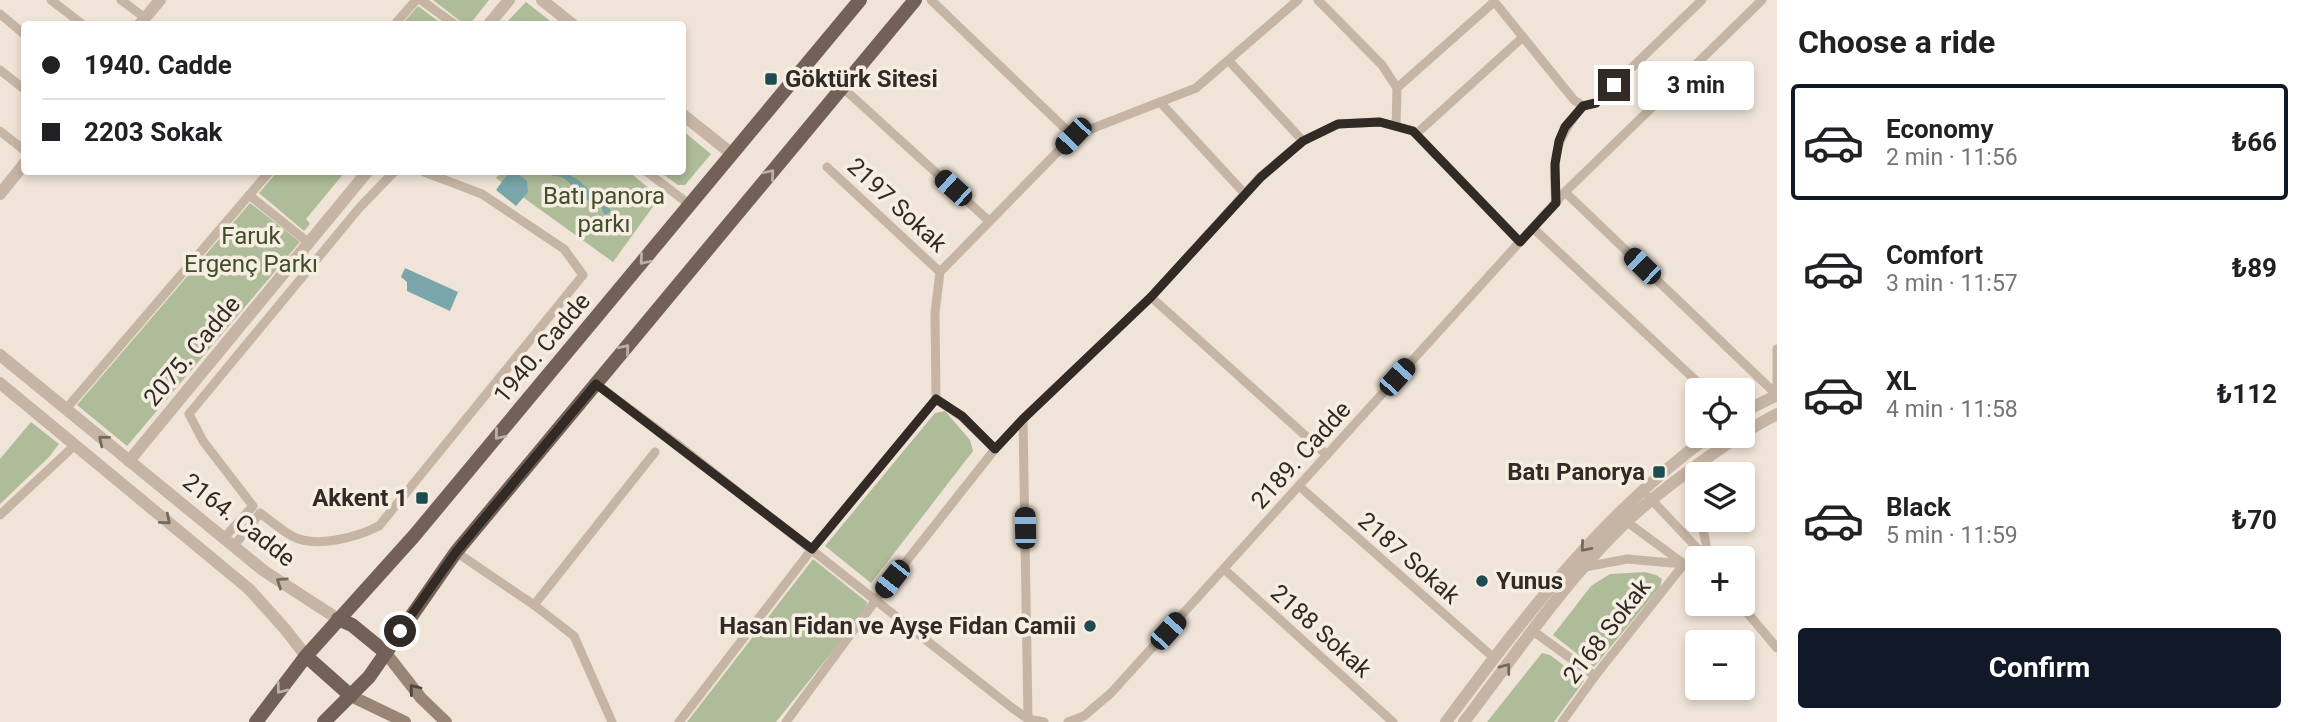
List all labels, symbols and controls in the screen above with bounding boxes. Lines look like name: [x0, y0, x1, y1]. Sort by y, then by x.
text: Choose a ride: [1798, 23, 1995, 61]
text: 1940. Cadde: [84, 50, 232, 80]
callout: 3 min: [1638, 60, 1754, 110]
place label: Göktürk Sitesi: [785, 65, 938, 93]
route end: [1598, 69, 1630, 101]
marker: Göktürk Sitesi: [763, 71, 779, 87]
text: 3 min: [1667, 72, 1725, 99]
icon: car: [1802, 111, 1865, 174]
car: [1051, 114, 1096, 158]
text: Economy: [1886, 114, 1993, 144]
text: 2203 Sokak: [84, 117, 223, 147]
text: ₺66: [2232, 127, 2277, 157]
text: 2 min · 11:56: [1886, 144, 2018, 171]
street label: 2197 Sokak: [842, 152, 953, 259]
car: [931, 166, 976, 210]
one-way arrow: [762, 169, 774, 182]
park label: Batı panora parkı: [543, 182, 665, 238]
park label: Faruk Ergenç Parkı: [184, 222, 318, 278]
icon: car: [1802, 237, 1865, 300]
text: Comfort: [1886, 240, 1983, 270]
car: [1620, 244, 1665, 288]
one-way arrow: [640, 251, 652, 264]
text: ₺89: [2232, 253, 2277, 283]
text: 3 min · 11:57: [1886, 270, 2018, 297]
street label: 1940. Cadde: [488, 287, 596, 409]
street label: 2075. Cadde: [138, 290, 246, 412]
one-way arrow: [616, 344, 629, 356]
car: [1376, 354, 1419, 400]
icon: car: [1802, 363, 1865, 426]
text: XL: [1886, 366, 1917, 396]
map controls: [1685, 378, 1755, 700]
button: locate: [1685, 378, 1755, 448]
text: ₺112: [2217, 379, 2277, 409]
street label: 2189. Cadde: [1246, 396, 1356, 514]
text: 4 min · 11:58: [1886, 396, 2018, 423]
one-way arrow: [495, 426, 507, 439]
one-way arrow: [99, 436, 112, 448]
place label: Batı Panorya: [1507, 458, 1645, 486]
button: layers: [1685, 462, 1755, 532]
marker: Batı Panorya: [1651, 464, 1667, 480]
street label: 2164. Cadde: [177, 467, 301, 573]
place label: Akkent 1: [312, 484, 408, 512]
icon: car: [1802, 489, 1865, 552]
marker: Akkent 1: [414, 490, 430, 506]
text: Black: [1886, 492, 1951, 522]
text: ₺70: [2232, 505, 2277, 535]
street label: 2187 Sokak: [1353, 506, 1466, 610]
car: [1015, 507, 1036, 549]
one-way arrow: [157, 512, 170, 524]
text: 5 min · 11:59: [1886, 522, 2018, 549]
one-way arrow: [1581, 539, 1594, 552]
button: +: [1685, 546, 1755, 616]
car: [871, 556, 914, 602]
place label: Yunus: [1496, 567, 1563, 595]
street label: 2168 Sokak: [1557, 572, 1657, 689]
marker: Yunus: [1474, 573, 1490, 589]
one-way arrow: [275, 578, 288, 591]
street label: 2188 Sokak: [1265, 579, 1378, 684]
car: [1147, 608, 1190, 654]
place label: Hasan Fidan ve Ayşe Fidan Camii: [719, 612, 1076, 640]
route start: [384, 615, 416, 647]
marker: Hasan Fidan ve Ayşe Fidan Camii: [1082, 618, 1098, 634]
button: Confirm: [1798, 628, 2281, 708]
button: −: [1685, 630, 1755, 700]
one-way arrow: [1497, 663, 1510, 675]
one-way arrow: [276, 681, 289, 694]
one-way arrow: [410, 684, 422, 697]

